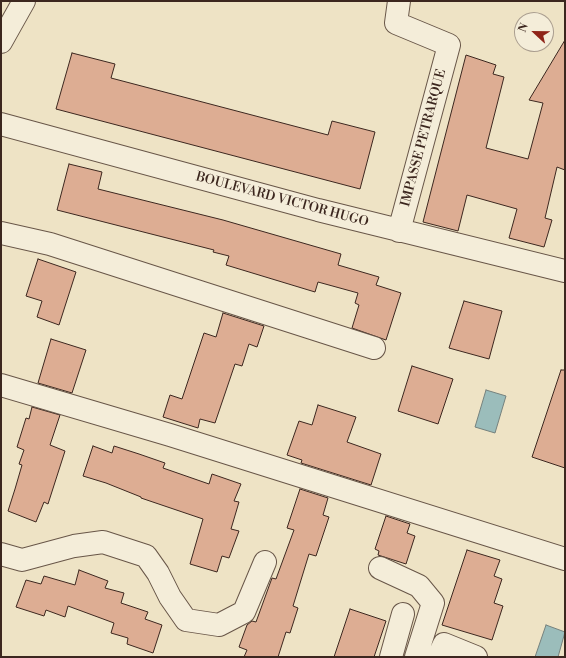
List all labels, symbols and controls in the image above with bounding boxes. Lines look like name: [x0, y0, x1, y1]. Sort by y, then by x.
north arrow: [514, 12, 554, 52]
text: N: [516, 21, 532, 35]
street label: IMPASSE PETRARQUE: [398, 68, 450, 208]
street label: BOULEVARD VICTOR HUGO: [194, 169, 370, 231]

